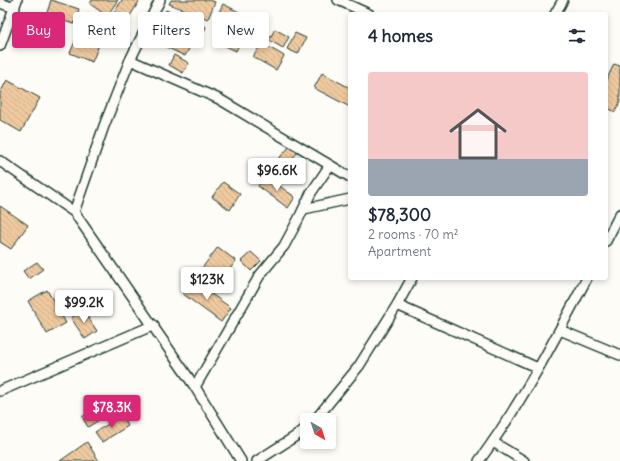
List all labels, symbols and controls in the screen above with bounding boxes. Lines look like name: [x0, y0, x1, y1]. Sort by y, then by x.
chip: Buy: [12, 12, 65, 48]
chip: Rent: [73, 12, 130, 48]
chip: Filters: [138, 12, 204, 48]
chip: New: [212, 12, 269, 48]
text: 4 homes: [368, 25, 433, 47]
icon: filters: [566, 25, 588, 47]
icon: home: [442, 98, 514, 170]
pin: $96.6K: [244, 158, 310, 192]
text: $96.6K: [257, 162, 297, 179]
text: $78,300: [368, 204, 431, 226]
text: 2 rooms · 70 m²: [368, 226, 459, 243]
text: Apartment: [368, 243, 431, 260]
pin: $123K: [179, 267, 235, 301]
text: $123K: [190, 271, 224, 288]
pin: $99.2K: [51, 290, 117, 324]
text: $99.2K: [64, 294, 104, 311]
pin: $78.3K: [79, 395, 145, 429]
text: $78.3K: [92, 399, 132, 416]
north arrow: [300, 413, 336, 449]
map controls: [300, 413, 336, 449]

